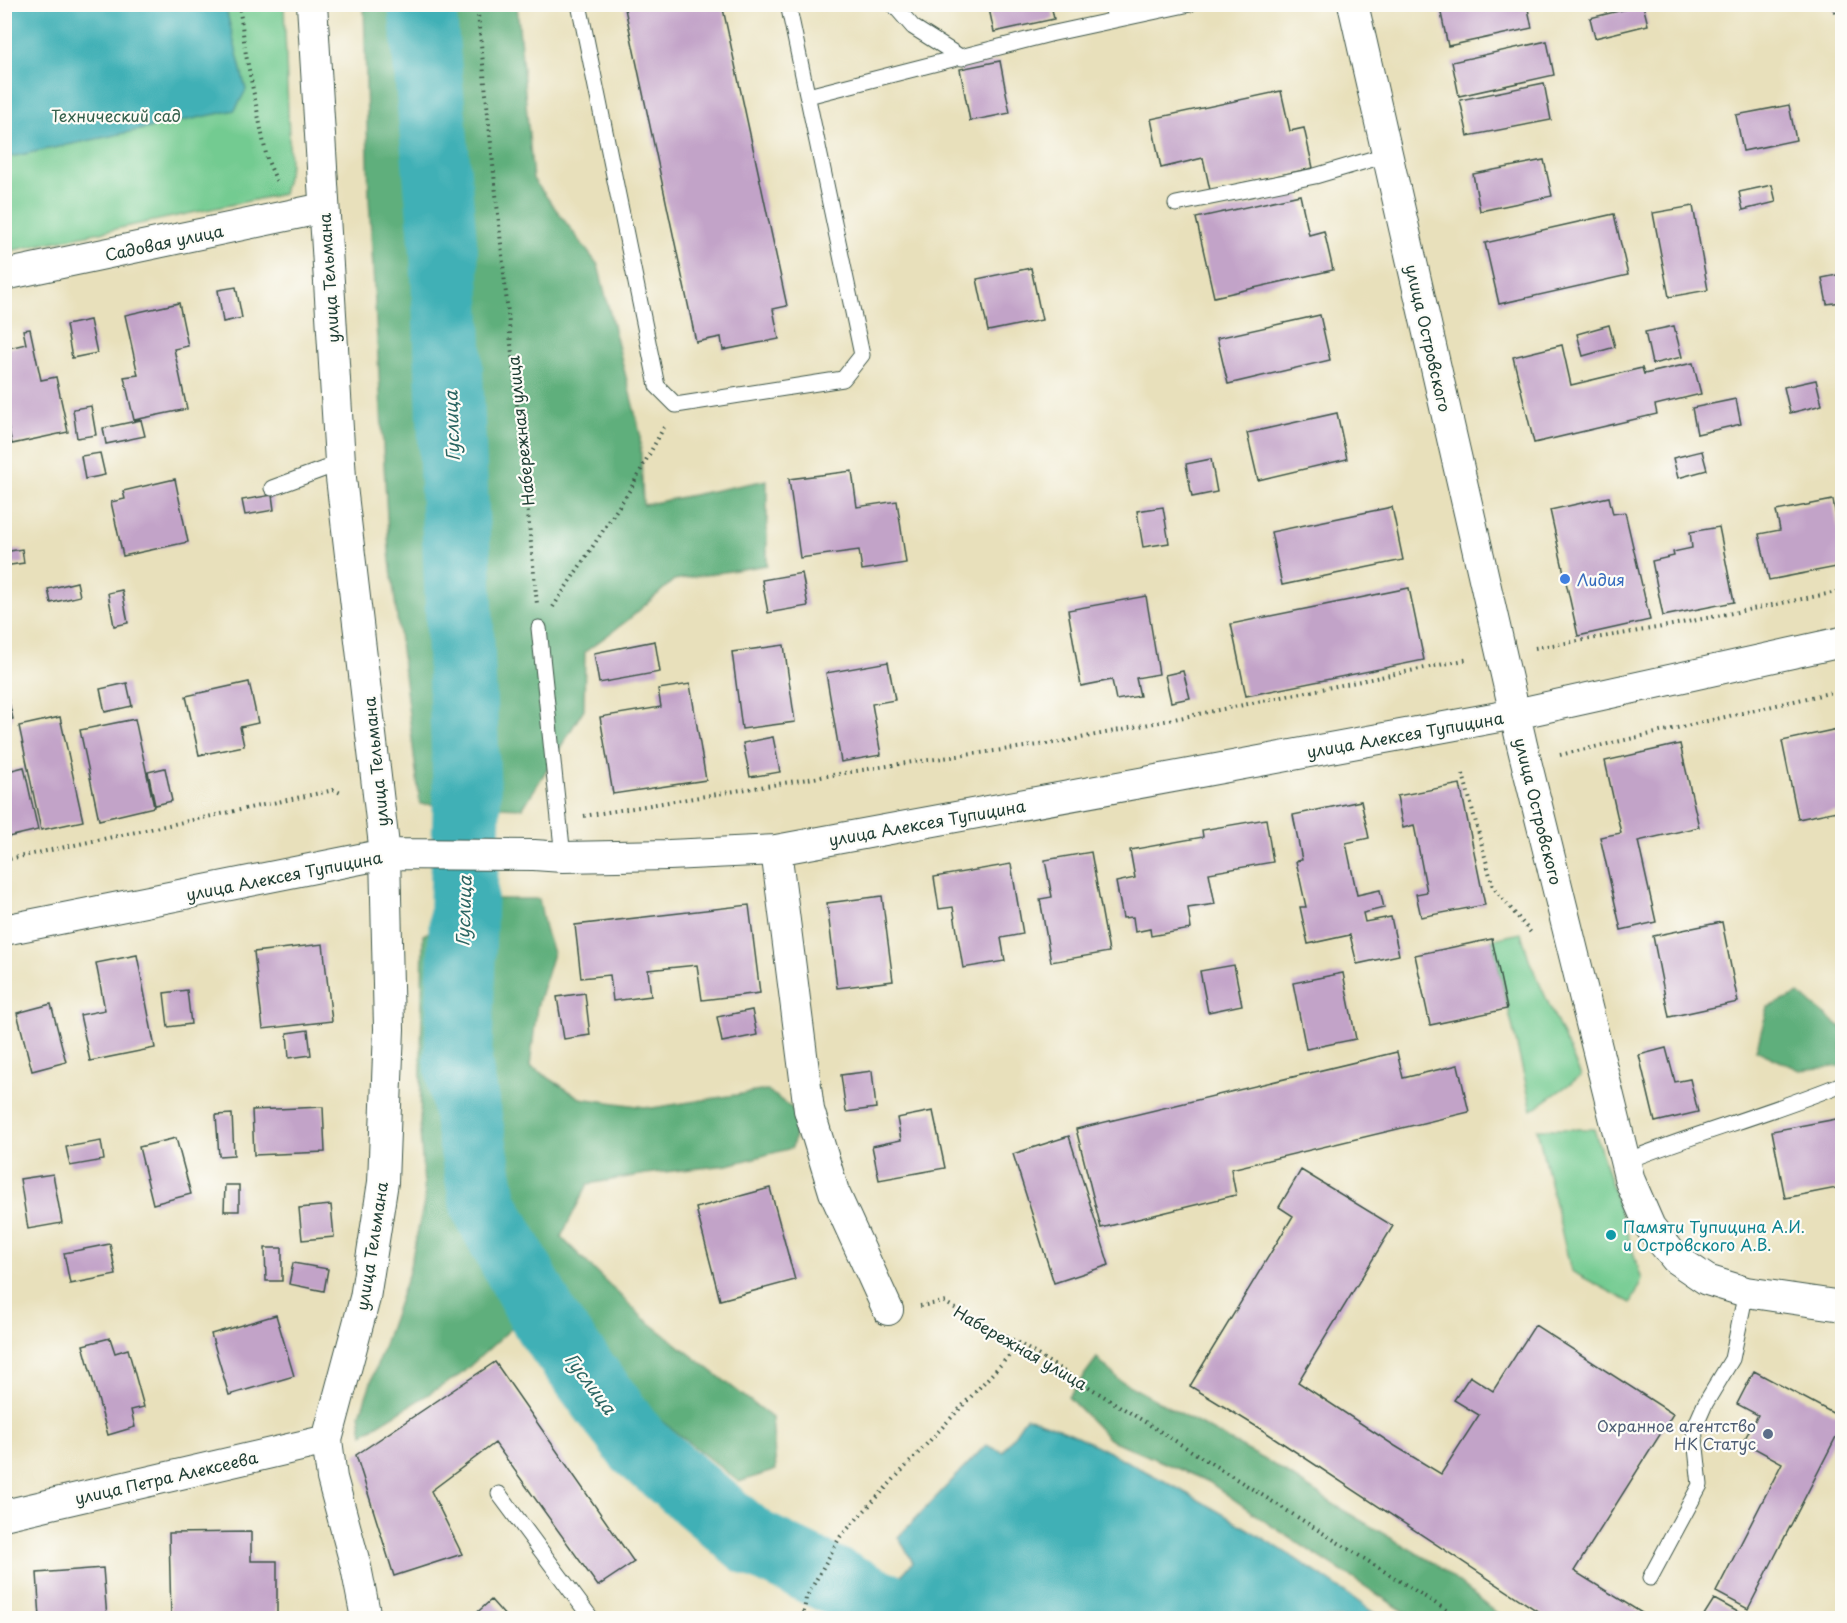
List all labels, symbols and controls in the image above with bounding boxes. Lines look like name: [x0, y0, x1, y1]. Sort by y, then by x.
park label: Технический сад: [51, 103, 181, 127]
street label: улица Тельмана: [311, 212, 345, 344]
street label: Садовая улица: [103, 218, 225, 266]
street label: улица Островского: [1400, 262, 1458, 414]
street label: Набережная улица: [500, 355, 540, 507]
water label: Гуслица: [436, 390, 466, 462]
place label: Лидия: [1577, 567, 1625, 591]
marker: Лидия: [1558, 572, 1572, 586]
street label: улица Тельмана: [356, 696, 394, 828]
street label: улица Алексея Тупицина: [1305, 705, 1505, 763]
street label: улица Островского: [1509, 735, 1569, 887]
street label: улица Алексея Тупицина: [827, 793, 1027, 851]
street label: улица Алексея Тупицина: [184, 844, 384, 906]
water label: Гуслица: [448, 875, 478, 947]
street label: улица Тельмана: [349, 1180, 393, 1312]
place label: Памяти Тупицина А.И. и Островского А.В.: [1623, 1214, 1805, 1256]
marker: Памяти Тупицина А.И. и Островского А.В.: [1604, 1228, 1618, 1242]
street label: Набережная улица: [950, 1299, 1092, 1395]
water label: Гуслица: [559, 1347, 623, 1420]
place label: Охранное агентство НК Статус: [1597, 1413, 1756, 1455]
marker: Охранное агентство НК Статус: [1761, 1427, 1775, 1441]
street label: улица Петра Алексеева: [72, 1444, 260, 1510]

